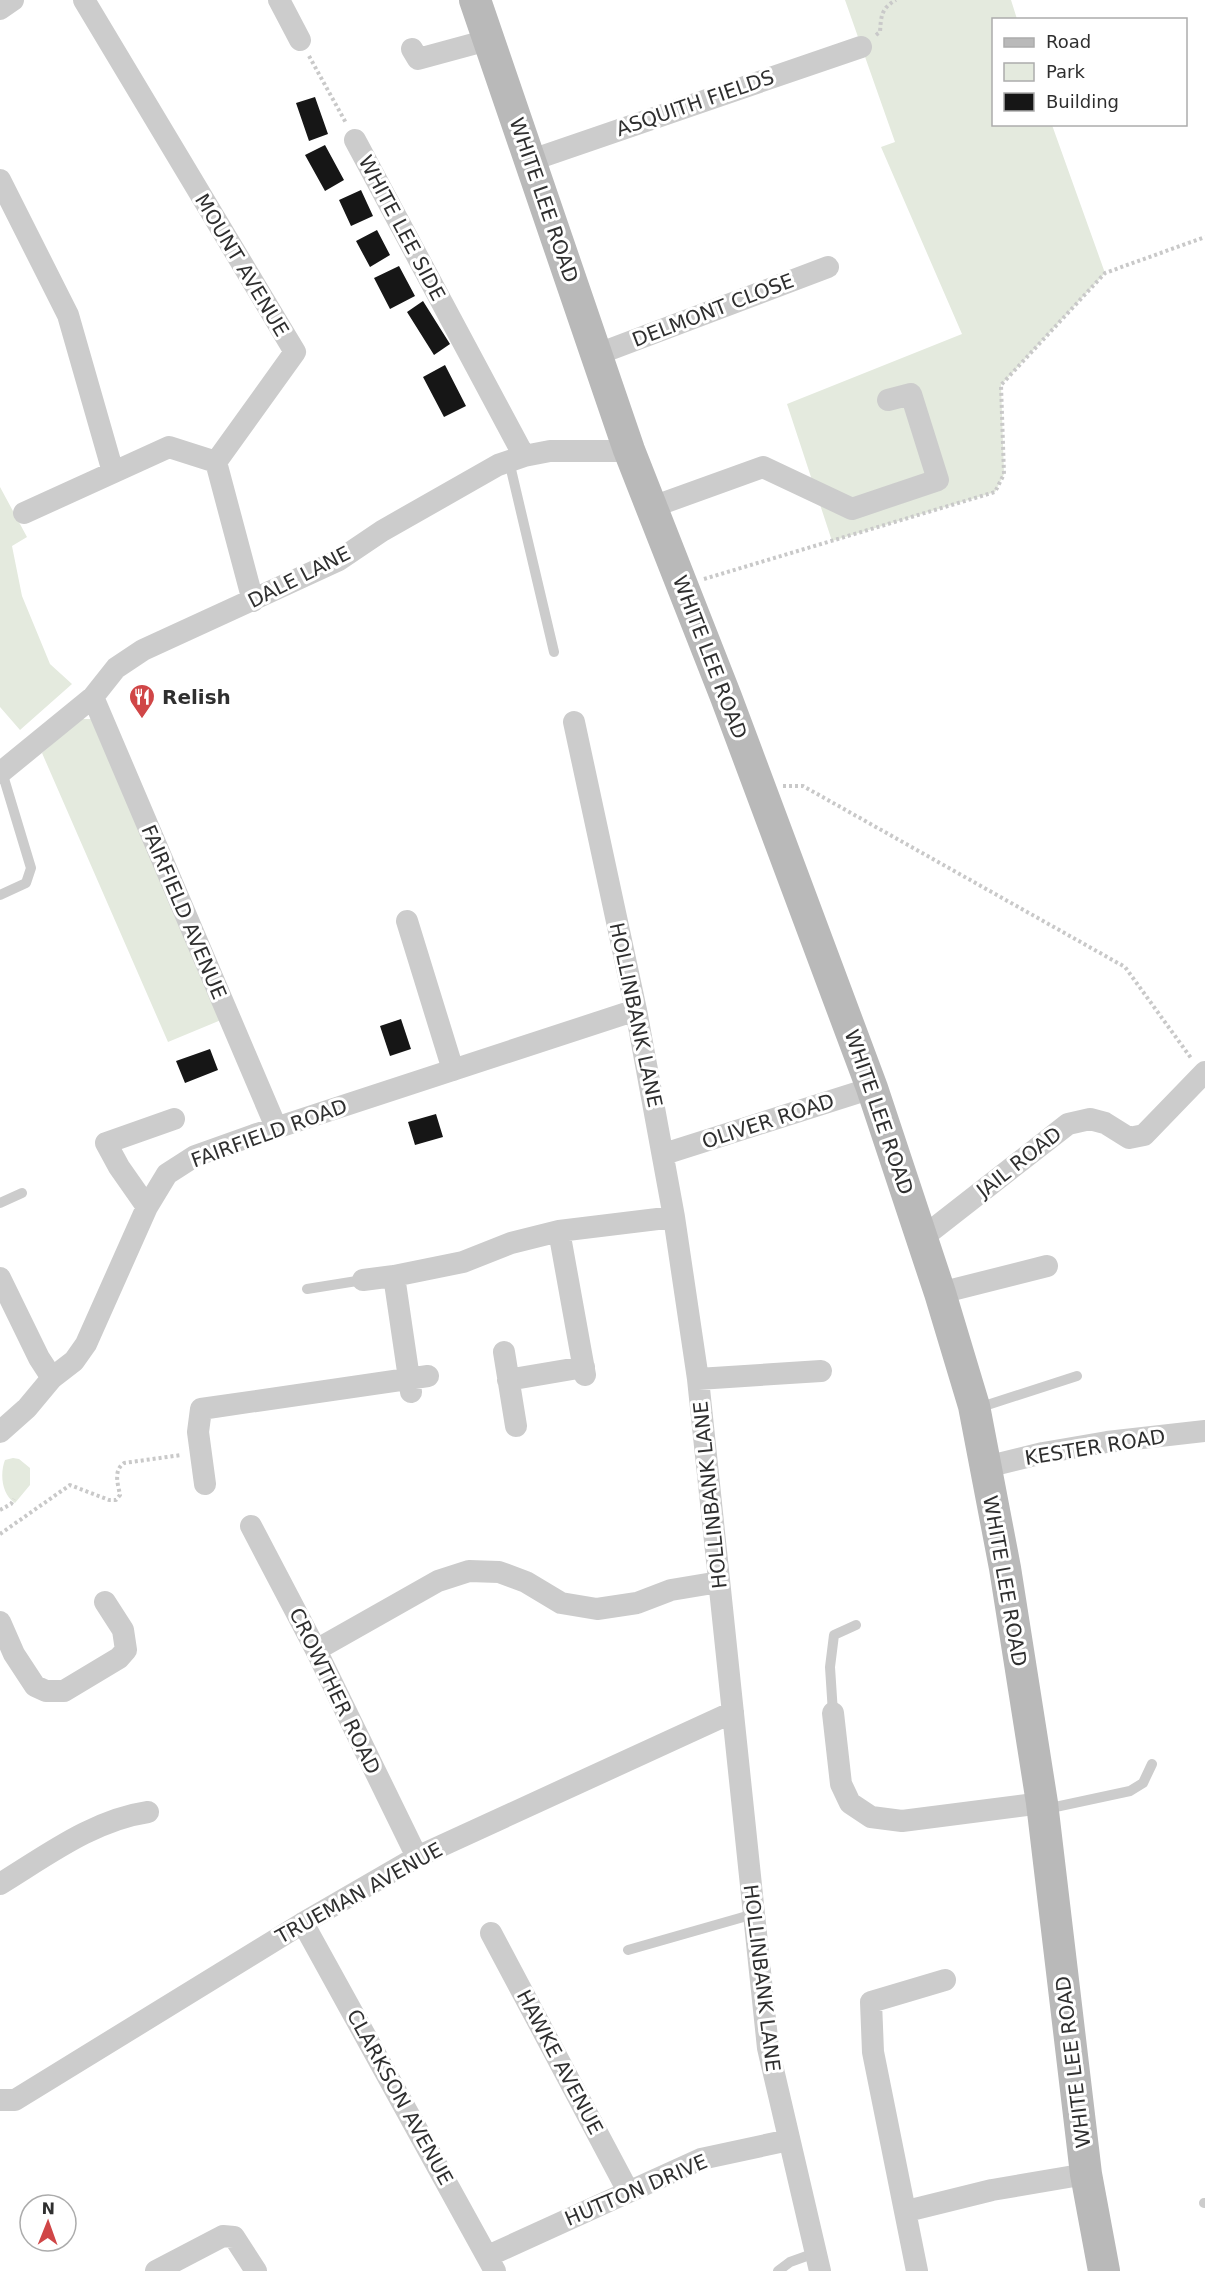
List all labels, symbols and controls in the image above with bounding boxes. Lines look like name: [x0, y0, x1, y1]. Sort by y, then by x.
legend: [992, 18, 1187, 126]
text: Road: [1046, 31, 1091, 52]
text: Park: [1046, 61, 1085, 82]
street label: ASQUITH FIELDS: [613, 65, 777, 141]
text: Building: [1046, 91, 1119, 112]
street label: WHITE LEE ROAD: [504, 114, 584, 286]
street label: WHITE LEE SIDE: [354, 151, 450, 305]
street label: MOUNT AVENUE: [190, 189, 294, 341]
street label: DELMONT CLOSE: [629, 268, 797, 352]
street label: DALE LANE: [244, 541, 354, 613]
street label: WHITE LEE ROAD: [668, 572, 752, 742]
restaurant icon: Relish: [127, 682, 157, 720]
place label: Relish: [162, 685, 231, 709]
street label: FAIRFIELD AVENUE: [136, 821, 232, 1003]
street label: HOLLINBANK LANE: [605, 920, 667, 1110]
street label: WHITE LEE ROAD: [839, 1026, 919, 1198]
street label: OLIVER ROAD: [699, 1088, 837, 1154]
street label: FAIRFIELD ROAD: [188, 1094, 350, 1172]
street label: JAIL ROAD: [970, 1121, 1066, 1204]
street label: HOLLINBANK LANE: [688, 1400, 732, 1590]
street label: KESTER ROAD: [1023, 1424, 1167, 1470]
street label: WHITE LEE ROAD: [978, 1494, 1032, 1668]
street label: CROWTHER ROAD: [284, 1604, 386, 1778]
street label: TRUEMAN AVENUE: [271, 1837, 446, 1949]
street label: HOLLINBANK LANE: [739, 1883, 785, 2073]
street label: WHITE LEE ROAD: [1051, 1975, 1095, 2149]
street label: HAWKE AVENUE: [512, 1986, 608, 2138]
street label: CLARKSON AVENUE: [342, 2005, 458, 2189]
street label: HUTTON DRIVE: [561, 2149, 711, 2231]
north arrow: [18, 2193, 78, 2253]
text: N: [41, 2199, 55, 2218]

